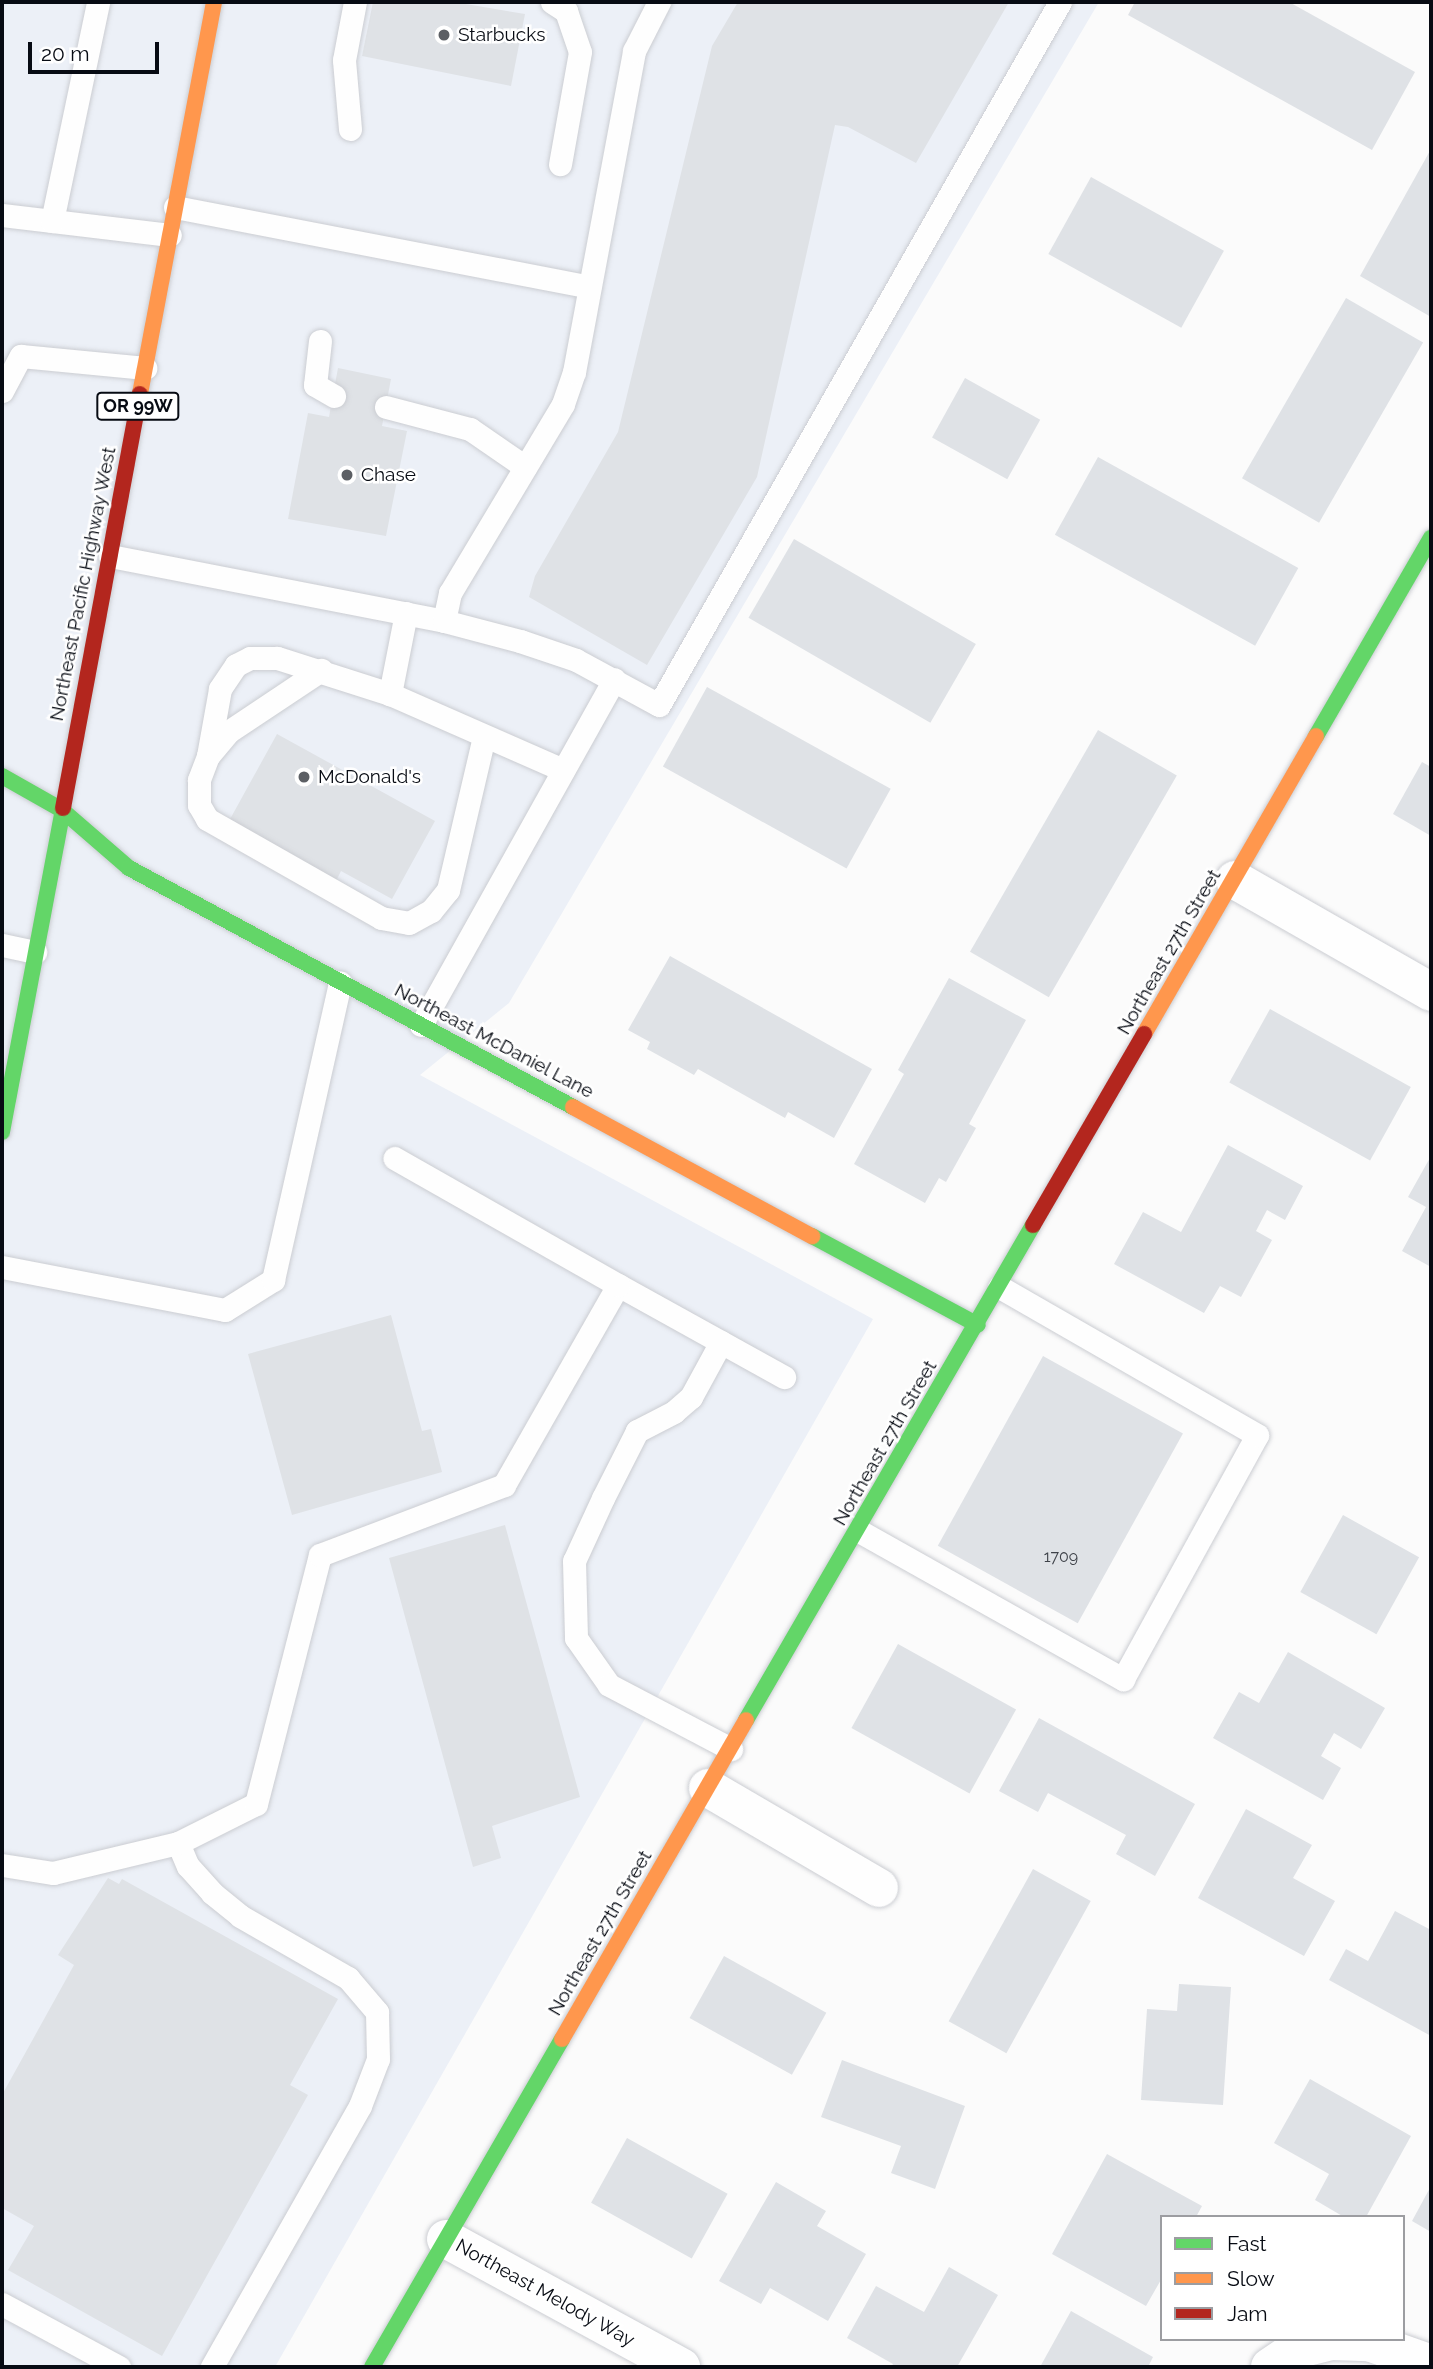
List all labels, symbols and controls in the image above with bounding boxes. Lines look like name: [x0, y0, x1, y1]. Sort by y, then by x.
place label: Starbucks: [458, 24, 545, 46]
marker: Starbucks: [436, 27, 452, 43]
scale bar: [32, 28, 163, 72]
text: 20 m: [41, 41, 89, 66]
road number: OR 99W: [96, 392, 180, 420]
street label: Northeast Pacific Highway West: [45, 445, 121, 723]
place label: Chase: [361, 464, 416, 486]
marker: Chase: [339, 467, 355, 483]
place label: McDonald's: [318, 766, 421, 788]
marker: McDonald's: [296, 769, 312, 785]
street label: Northeast 27th Street: [1112, 865, 1226, 1039]
street label: Northeast McDaniel Lane: [390, 979, 598, 1103]
street label: Northeast 27th Street: [828, 1356, 942, 1530]
house number: 1709: [1044, 1547, 1078, 1567]
street label: Northeast 27th Street: [543, 1846, 657, 2020]
legend: [1160, 2215, 1405, 2341]
text: Fast: [1227, 2231, 1267, 2256]
street label: Northeast Melody Way: [451, 2234, 639, 2352]
text: Slow: [1227, 2266, 1275, 2291]
text: Jam: [1227, 2301, 1268, 2326]

